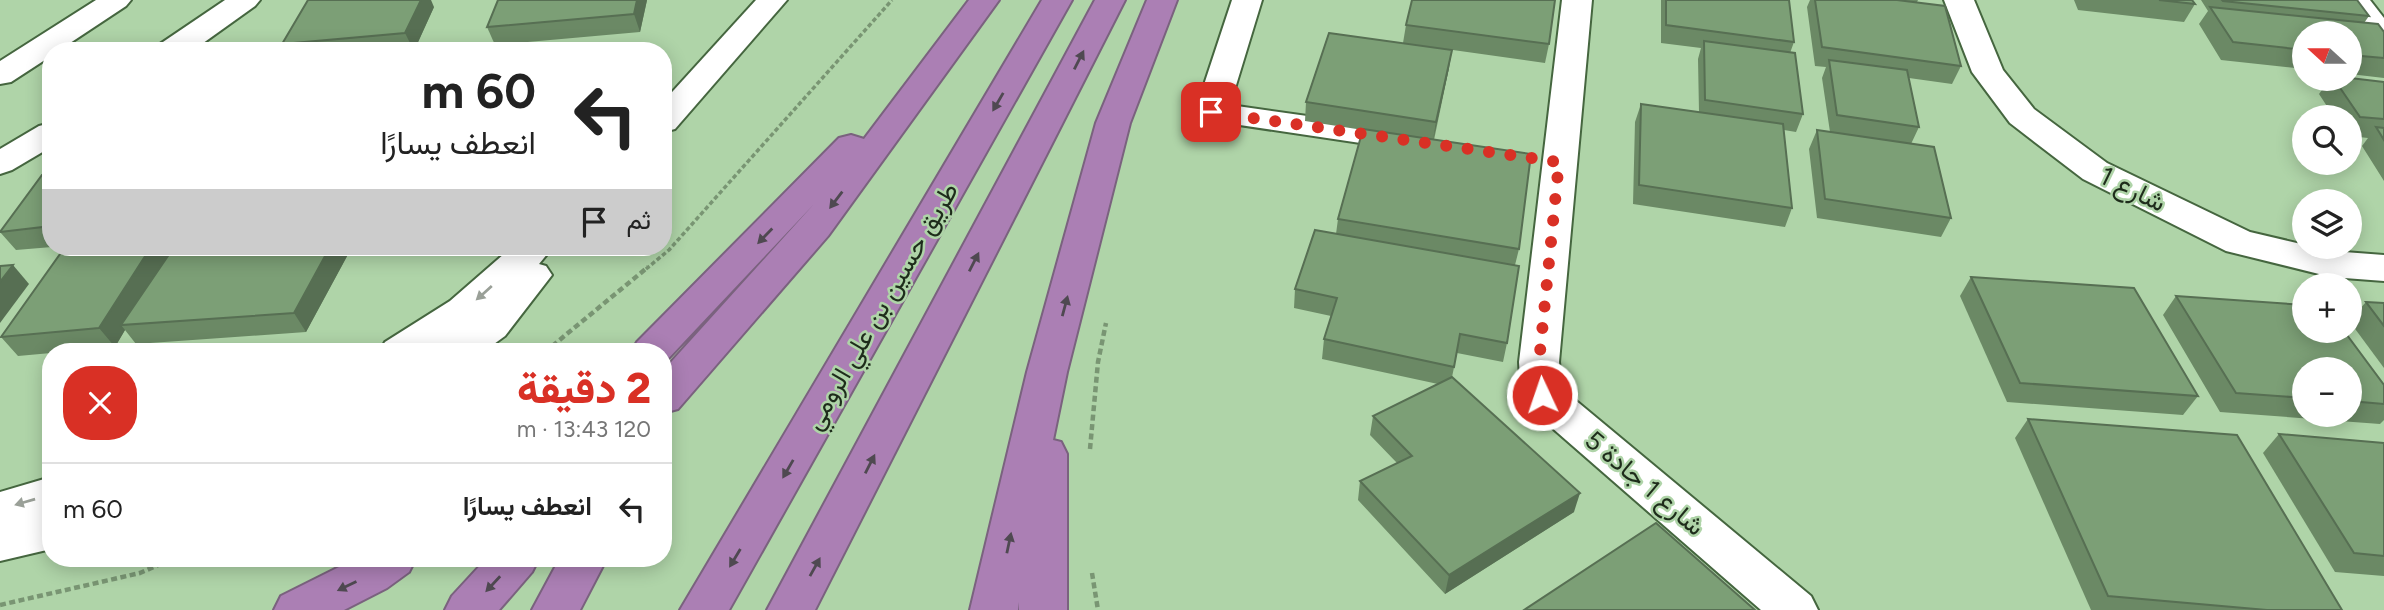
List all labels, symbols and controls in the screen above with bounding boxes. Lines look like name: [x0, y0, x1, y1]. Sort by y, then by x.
north arrow: [2292, 21, 2362, 91]
map controls: [2292, 21, 2362, 427]
one-way arrow: [1073, 50, 1085, 69]
text: 60 m: [421, 61, 536, 120]
icon: left: [560, 70, 651, 161]
pin: [1181, 82, 1241, 142]
one-way arrow: [992, 92, 1005, 111]
icon: arrive: [1192, 93, 1230, 131]
button: search: [2292, 105, 2362, 175]
text: انعطف يسارًا: [380, 124, 536, 162]
street label: شارع 1: [2094, 159, 2171, 220]
street label: طريق حسين بن علي الرومي: [797, 177, 969, 438]
button: layers: [2292, 189, 2362, 259]
one-way arrow: [829, 191, 843, 209]
icon: arrive: [575, 203, 613, 241]
text: ثم: [627, 204, 651, 236]
one-way arrow: [757, 227, 773, 244]
one-way arrow: [968, 251, 980, 271]
button: +: [2292, 273, 2362, 343]
one-way arrow: [476, 284, 493, 300]
one-way arrow: [1060, 295, 1070, 316]
button: −: [2292, 357, 2362, 427]
position arrow: [1505, 358, 1579, 432]
text: 2 دقيقة: [517, 363, 651, 414]
button: close: [63, 366, 137, 440]
text: 120 m · 13:43: [517, 415, 651, 443]
street label: شارع 1 جادة 5: [1577, 424, 1711, 544]
one-way arrow: [863, 453, 875, 473]
one-way arrow: [782, 459, 794, 479]
text: انعطف يسارًا: [463, 490, 592, 522]
icon: left: [613, 490, 651, 528]
text: 60 m: [63, 493, 123, 525]
one-way arrow: [15, 498, 36, 508]
one-way arrow: [1004, 532, 1015, 554]
one-way arrow: [729, 549, 741, 568]
one-way arrow: [809, 557, 821, 577]
one-way arrow: [485, 575, 501, 592]
one-way arrow: [337, 580, 357, 592]

